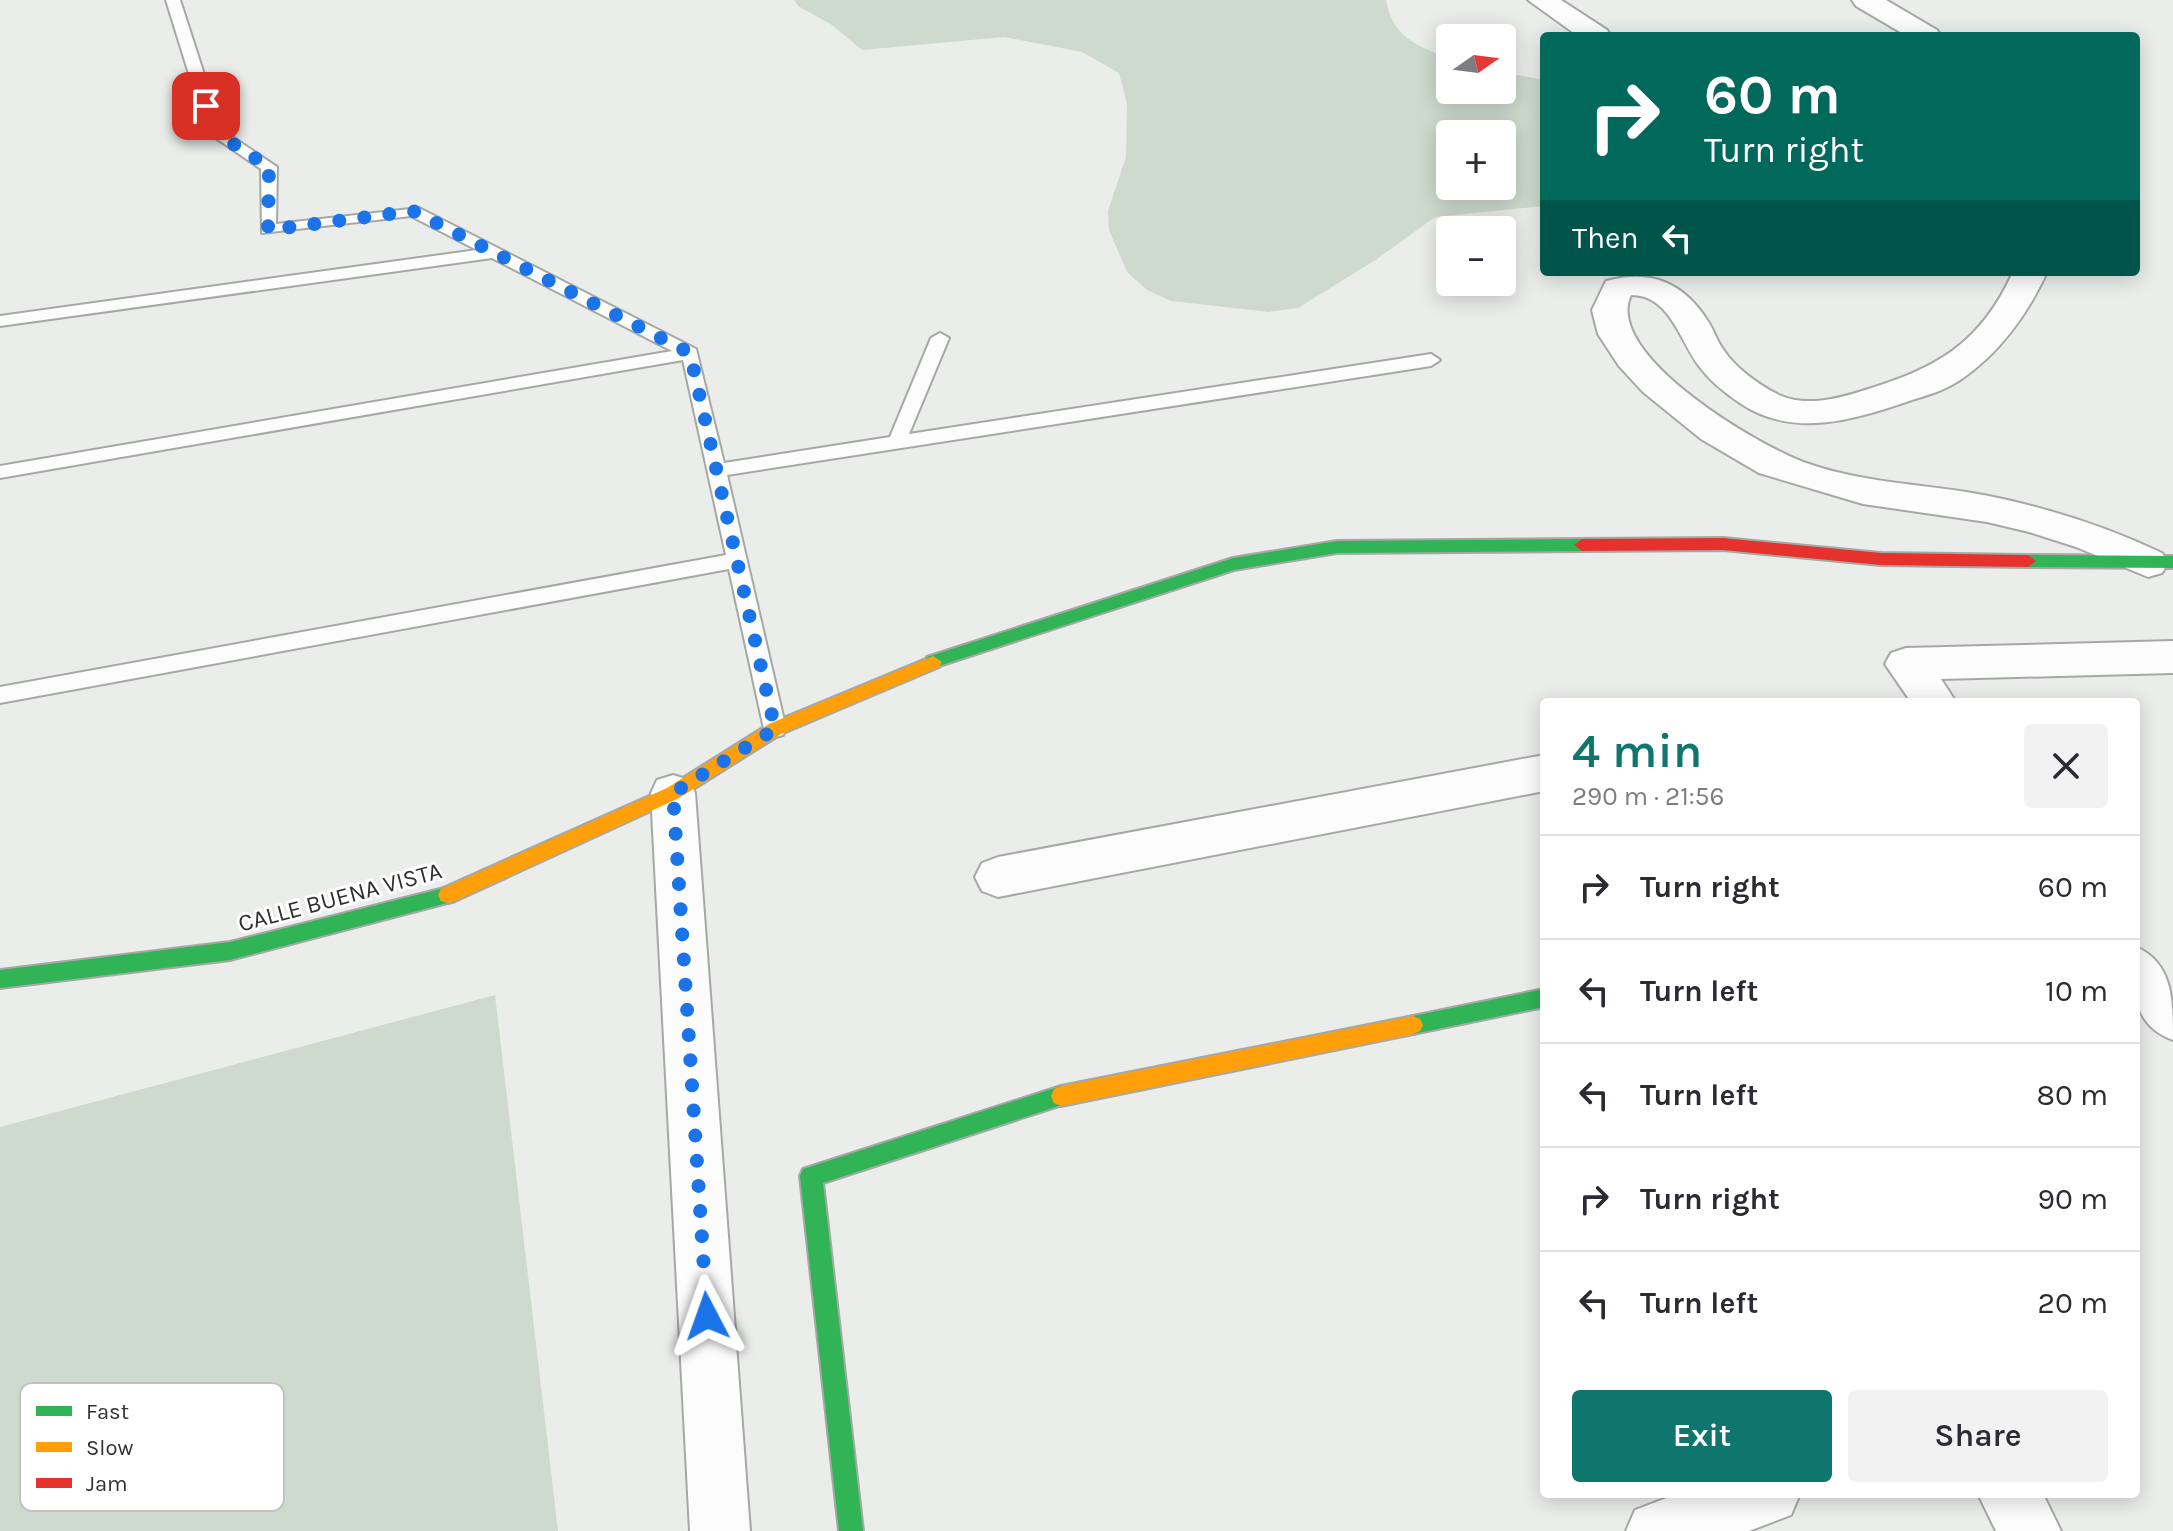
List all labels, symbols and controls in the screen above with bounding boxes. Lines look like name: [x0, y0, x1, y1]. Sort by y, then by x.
north arrow: [1436, 24, 1516, 104]
map controls: [1436, 24, 1516, 296]
text: 60 m: [1704, 62, 1841, 127]
icon: right: [1572, 64, 1676, 168]
pin: [172, 72, 240, 140]
icon: arrive: [184, 84, 228, 128]
button: +: [1436, 120, 1516, 200]
text: Turn right: [1704, 129, 1864, 171]
button: −: [1436, 216, 1516, 296]
icon: left: [1655, 216, 1699, 260]
text: Then: [1572, 220, 1639, 256]
text: 4 min: [1572, 723, 1702, 779]
button: close: [2024, 724, 2108, 808]
text: 290 m · 21:56: [1572, 781, 1724, 812]
street label: CALLE BUENA VISTA: [235, 856, 445, 938]
icon: right: [1572, 865, 1616, 909]
text: Turn right: [1640, 869, 1780, 905]
text: 60 m: [2038, 869, 2108, 905]
icon: left: [1572, 969, 1616, 1013]
text: Turn left: [1640, 973, 1758, 1009]
text: 10 m: [2045, 973, 2108, 1009]
icon: left: [1572, 1073, 1616, 1117]
text: Turn left: [1640, 1077, 1758, 1113]
text: 80 m: [2037, 1077, 2108, 1113]
icon: right: [1572, 1177, 1616, 1221]
text: Turn right: [1640, 1181, 1780, 1217]
text: 90 m: [2038, 1181, 2108, 1217]
position arrow: [665, 1274, 749, 1358]
icon: left: [1572, 1281, 1616, 1325]
text: Turn left: [1640, 1285, 1758, 1321]
text: 20 m: [2038, 1285, 2108, 1321]
legend: [20, 1383, 284, 1511]
button: Exit: [1572, 1390, 1832, 1482]
button: Share: [1848, 1390, 2108, 1482]
text: Fast: [86, 1399, 129, 1425]
text: Slow: [86, 1435, 133, 1461]
text: Jam: [86, 1471, 128, 1497]

